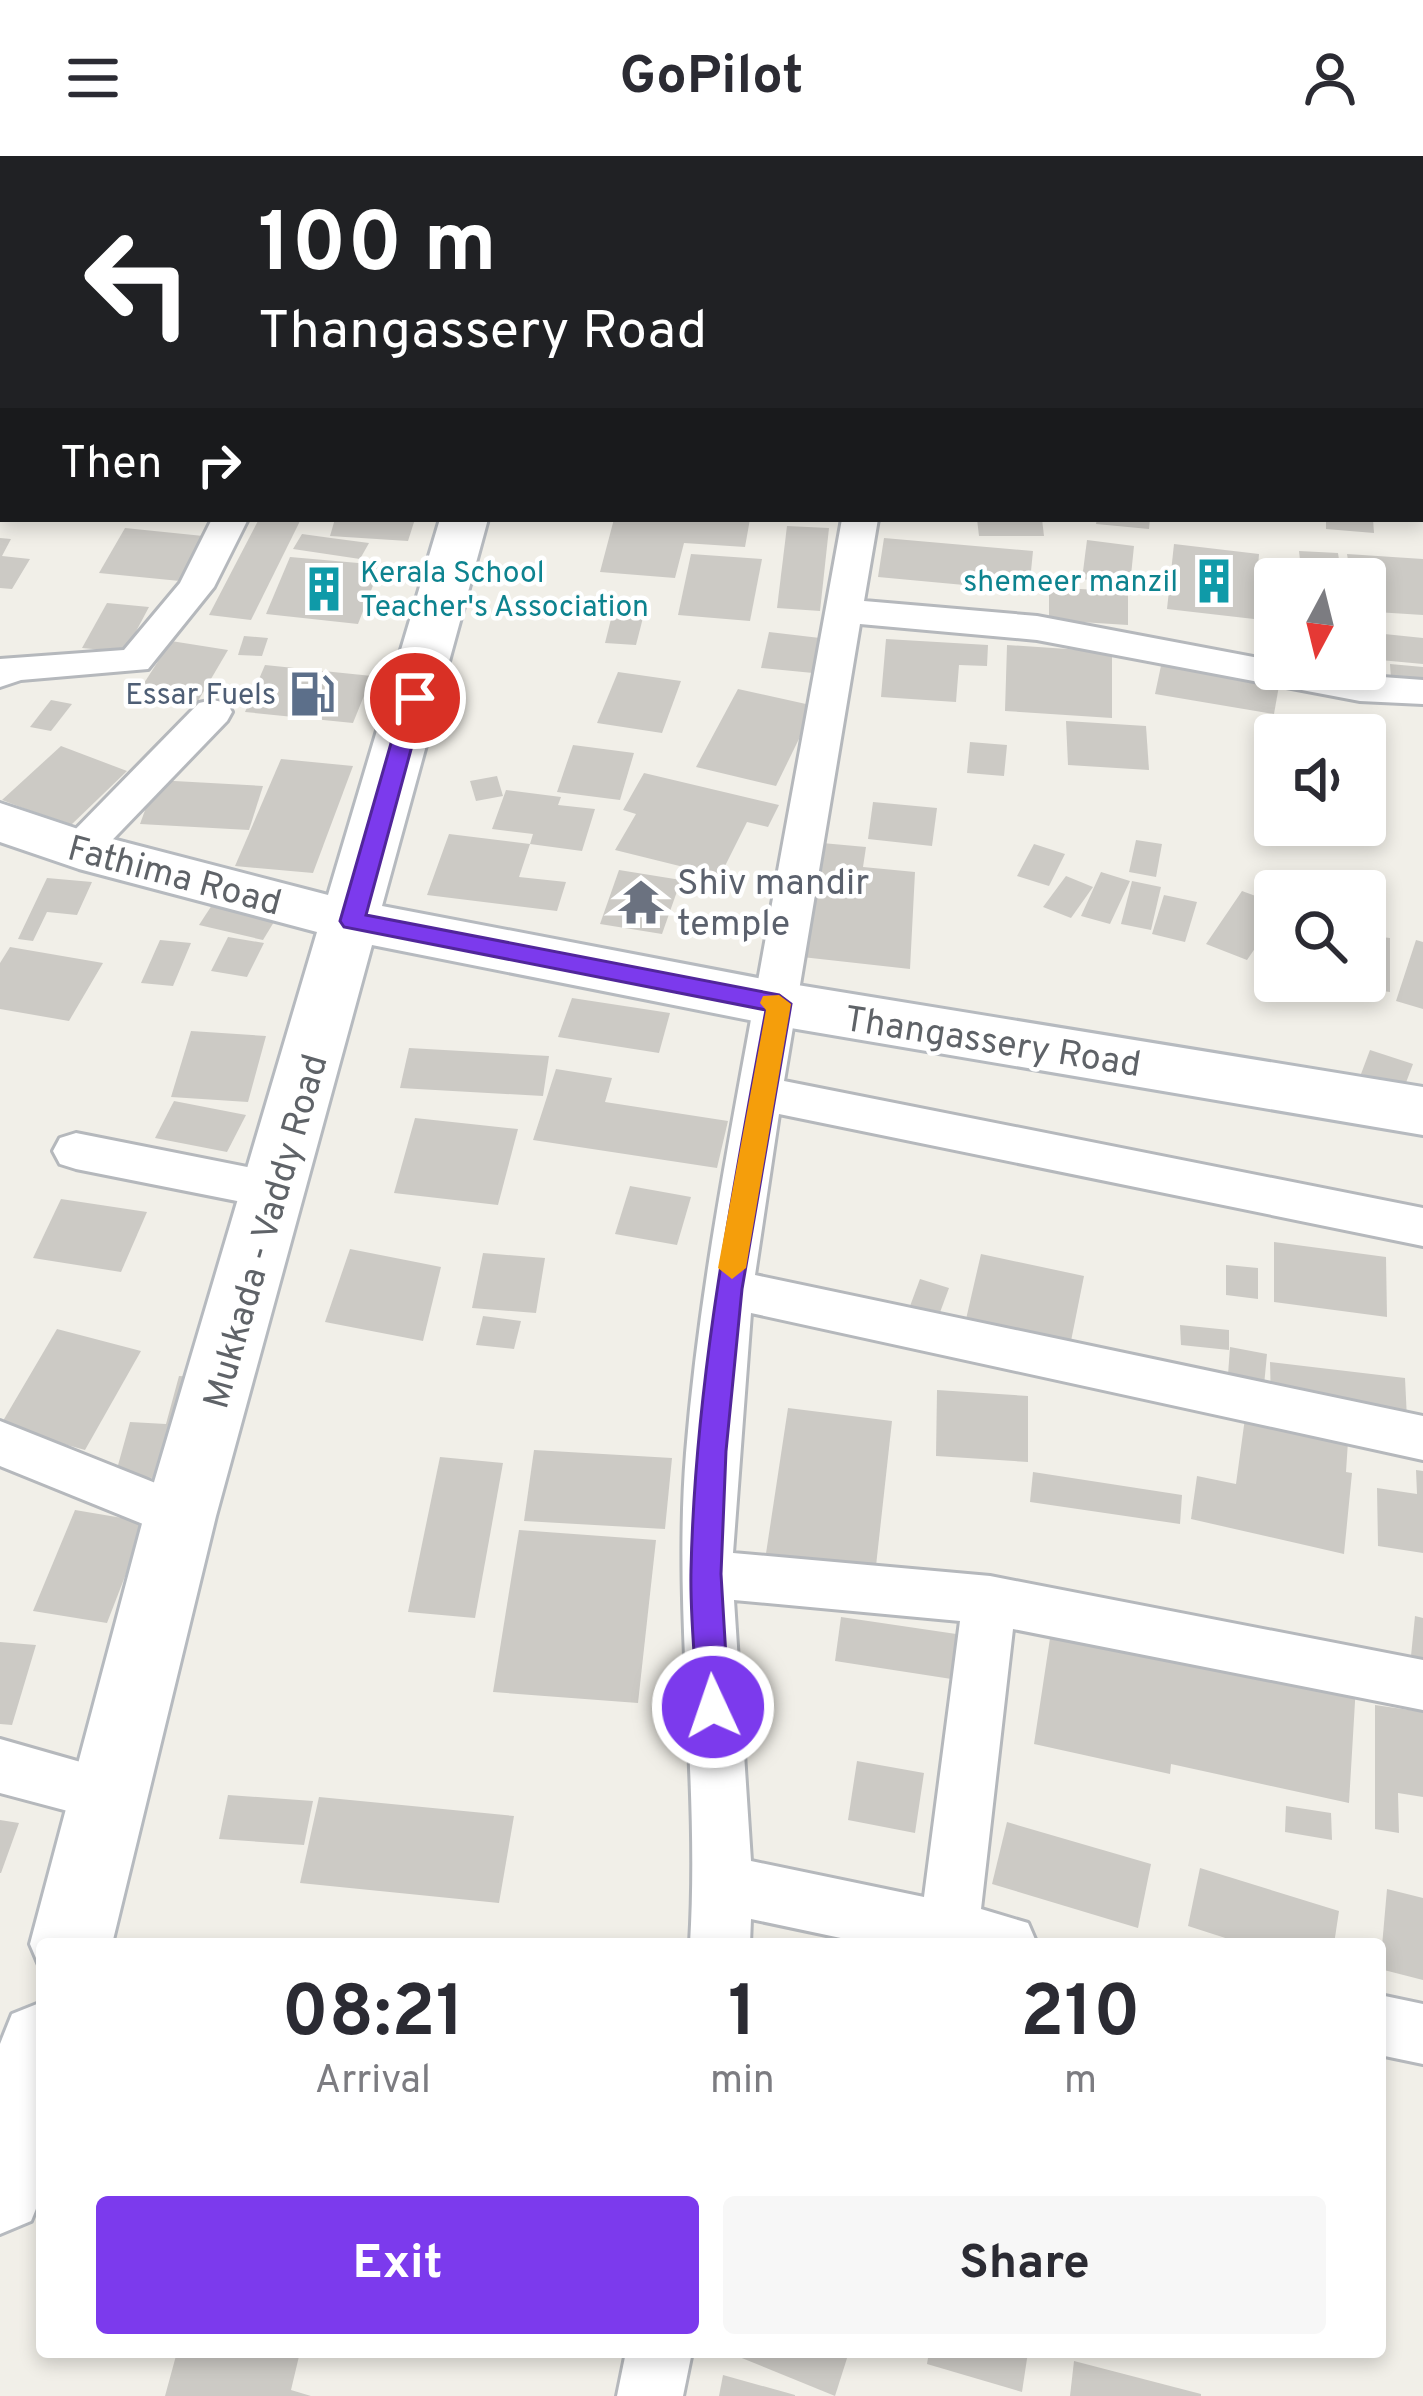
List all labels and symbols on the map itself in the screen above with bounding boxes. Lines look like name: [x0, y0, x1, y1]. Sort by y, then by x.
place label: Kerala School Teacher's Association: [360, 556, 649, 627]
building icon: shemeer manzil: [1189, 556, 1239, 606]
north arrow: [1254, 558, 1386, 690]
building icon: Kerala School Teacher's Association: [299, 564, 349, 614]
place label: shemeer manzil: [963, 565, 1178, 602]
pin: [364, 647, 466, 749]
fuel station icon: Essar Fuels: [287, 669, 337, 719]
place label: Essar Fuels: [125, 678, 276, 715]
street label: Fathima Road: [62, 827, 286, 928]
place label: Shiv mandir temple: [677, 862, 869, 949]
temple icon: Shiv mandir temple: [616, 877, 666, 927]
street label: Thangassery Road: [841, 998, 1144, 1090]
street label: Mukkada - Vaddy Road: [195, 1049, 341, 1415]
position arrow: [650, 1644, 776, 1770]

